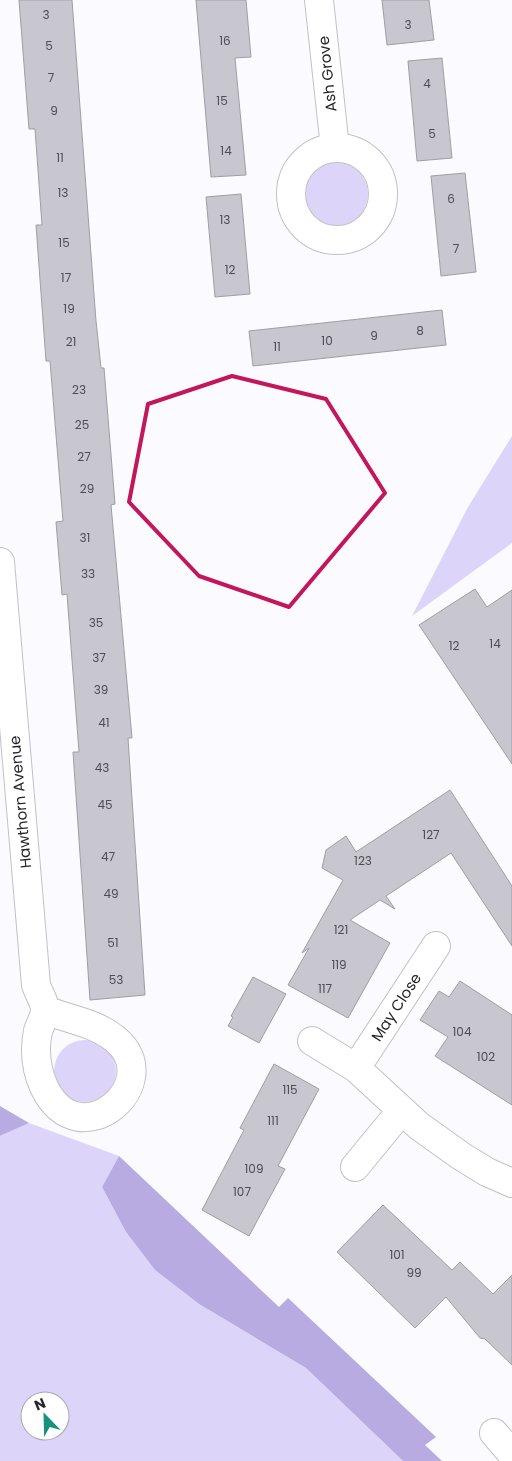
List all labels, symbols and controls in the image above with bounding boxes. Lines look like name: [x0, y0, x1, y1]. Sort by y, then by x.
house number: 3: [42, 6, 50, 23]
house number: 3: [404, 16, 412, 33]
house number: 16: [219, 32, 231, 49]
street label: Ash Grove: [313, 35, 341, 113]
house number: 5: [45, 37, 53, 54]
house number: 7: [48, 69, 55, 86]
house number: 4: [423, 75, 431, 92]
house number: 15: [216, 92, 228, 109]
house number: 9: [50, 102, 58, 119]
house number: 5: [428, 125, 436, 142]
house number: 14: [220, 142, 232, 159]
house number: 11: [56, 149, 64, 166]
house number: 13: [58, 184, 68, 201]
house number: 6: [447, 190, 455, 207]
house number: 13: [220, 211, 230, 228]
house number: 15: [58, 234, 70, 251]
house number: 7: [453, 240, 460, 257]
house number: 12: [225, 261, 235, 278]
house number: 17: [61, 269, 72, 286]
house number: 19: [63, 300, 75, 317]
house number: 8: [416, 322, 424, 339]
house number: 9: [370, 327, 378, 344]
house number: 10: [321, 332, 333, 349]
house number: 21: [66, 333, 76, 350]
house number: 11: [273, 338, 281, 355]
house number: 23: [72, 381, 86, 398]
house number: 25: [75, 416, 89, 433]
house number: 27: [77, 448, 91, 465]
house number: 29: [80, 480, 94, 497]
house number: 31: [80, 529, 90, 546]
house number: 33: [81, 565, 95, 582]
house number: 35: [89, 614, 103, 631]
house number: 14: [489, 635, 501, 652]
house number: 12: [449, 637, 459, 654]
house number: 37: [92, 649, 106, 666]
house number: 39: [94, 681, 108, 698]
house number: 41: [98, 714, 110, 731]
street label: Hawthorn Avenue: [4, 735, 36, 869]
house number: 43: [95, 759, 109, 776]
house number: 45: [97, 796, 113, 813]
house number: 127: [422, 826, 440, 843]
house number: 47: [101, 848, 115, 865]
house number: 123: [354, 852, 372, 869]
house number: 49: [103, 885, 119, 902]
house number: 121: [334, 921, 348, 938]
house number: 51: [107, 934, 119, 951]
house number: 119: [331, 956, 347, 973]
street label: May Close: [366, 969, 426, 1045]
house number: 53: [109, 971, 123, 988]
house number: 117: [318, 980, 333, 997]
house number: 104: [453, 1023, 472, 1040]
house number: 102: [477, 1048, 495, 1065]
house number: 115: [282, 1081, 298, 1098]
house number: 111: [267, 1112, 279, 1129]
house number: 109: [245, 1160, 263, 1177]
house number: 107: [233, 1183, 251, 1200]
house number: 101: [389, 1246, 405, 1263]
house number: 99: [406, 1264, 422, 1281]
north arrow: [20, 1391, 70, 1441]
text: N: [31, 1393, 49, 1415]

